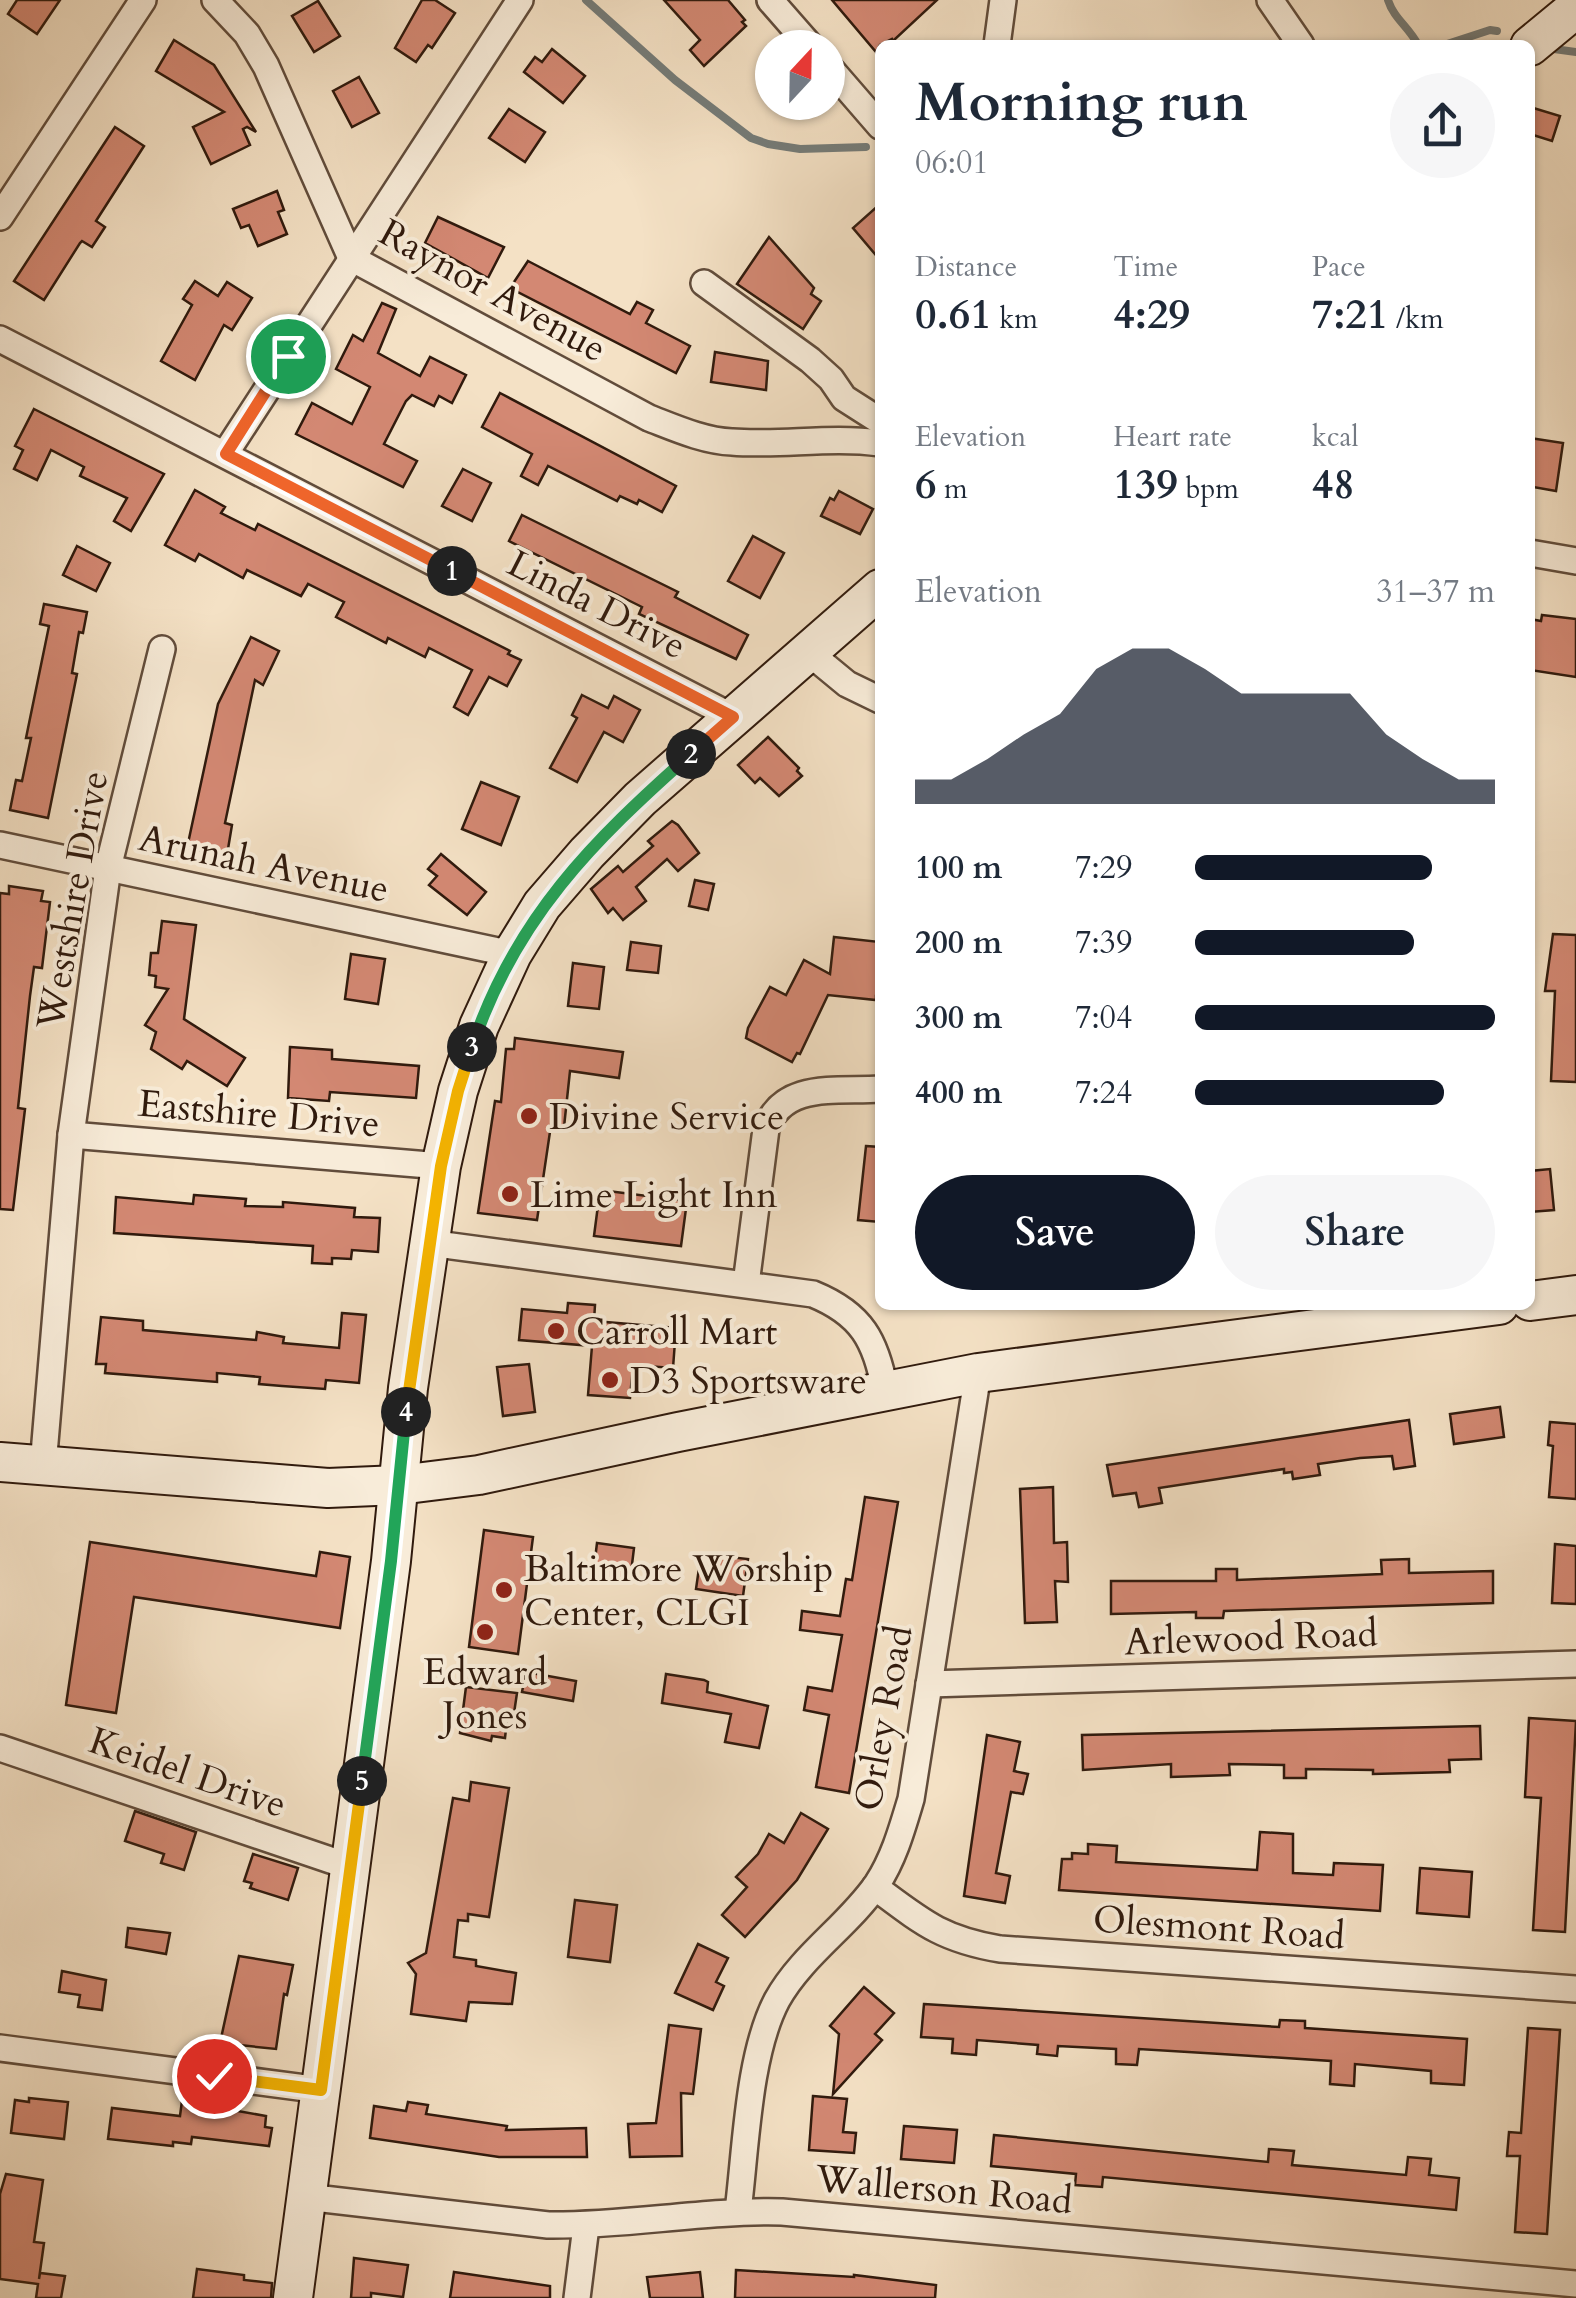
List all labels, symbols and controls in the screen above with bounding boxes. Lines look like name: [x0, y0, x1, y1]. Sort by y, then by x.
north arrow: [755, 30, 845, 120]
map controls: [755, 30, 845, 120]
text: Morning run: [915, 66, 1248, 140]
button: share: [1390, 73, 1495, 178]
text: 06:01: [915, 141, 989, 185]
street label: Raynor Avenue: [370, 207, 615, 375]
text: Distance: [915, 248, 1017, 286]
text: Time: [1113, 248, 1178, 286]
text: Pace: [1312, 248, 1366, 286]
text: 0.61: [915, 286, 992, 343]
text: 4:29: [1113, 286, 1190, 343]
text: 7:21: [1312, 286, 1388, 343]
text: km: [992, 300, 1038, 338]
text: /km: [1388, 300, 1444, 338]
pin: [246, 314, 331, 399]
icon: arrive: [261, 329, 316, 384]
text: Elevation: [915, 418, 1026, 456]
text: Heart rate: [1113, 418, 1232, 456]
text: kcal: [1312, 418, 1359, 456]
text: 6: [915, 456, 937, 513]
text: 139: [1113, 456, 1178, 513]
text: 48: [1312, 456, 1355, 513]
text: m: [937, 470, 968, 508]
text: bpm: [1178, 470, 1239, 508]
street label: Linda Drive: [498, 538, 695, 672]
pin: 1: [427, 546, 477, 596]
text: 1: [445, 552, 459, 590]
text: Elevation: [915, 570, 1042, 614]
text: 31–37 m: [1376, 570, 1495, 614]
pin: 2: [666, 729, 716, 779]
text: 2: [684, 735, 698, 773]
street label: Westshire Drive: [25, 767, 121, 1034]
street label: Arunah Avenue: [134, 812, 393, 916]
text: 100 m: [915, 846, 1002, 890]
text: 7:29: [1075, 846, 1132, 890]
text: 200 m: [915, 921, 1002, 965]
text: 7:39: [1075, 921, 1132, 965]
text: 300 m: [915, 996, 1002, 1040]
text: 7:04: [1075, 996, 1132, 1040]
pin: 3: [447, 1022, 497, 1072]
text: 3: [465, 1028, 479, 1066]
text: 400 m: [915, 1071, 1002, 1115]
text: 7:24: [1075, 1071, 1132, 1115]
street label: Eastshire Drive: [136, 1078, 382, 1150]
place label: Divine Service: [549, 1091, 784, 1143]
marker: Divine Service: [518, 1105, 540, 1127]
place label: Lime Light Inn: [530, 1169, 778, 1221]
button: Save: [915, 1175, 1195, 1290]
button: Share: [1215, 1175, 1495, 1290]
marker: Lime Light Inn: [499, 1183, 521, 1205]
place label: Carroll Mart: [576, 1306, 777, 1358]
marker: Carroll Mart: [545, 1320, 567, 1342]
place label: D3 Sportsware: [630, 1355, 867, 1407]
marker: D3 Sportsware: [599, 1369, 621, 1391]
pin: 4: [381, 1387, 431, 1437]
text: 4: [399, 1393, 413, 1431]
place label: Baltimore Worship Center, CLGI: [524, 1543, 833, 1639]
marker: Baltimore Worship Center, CLGI: [493, 1579, 515, 1601]
street label: Arlewood Road: [1124, 1608, 1379, 1668]
marker: Edward Jones: [474, 1621, 496, 1643]
street label: Orley Road: [842, 1621, 926, 1815]
place label: Edward Jones: [423, 1646, 547, 1742]
street label: Keidel Drive: [82, 1715, 293, 1831]
pin: 5: [337, 1756, 387, 1806]
text: 5: [355, 1762, 369, 1800]
street label: Olesmont Road: [1091, 1893, 1347, 1963]
pin: [172, 2034, 257, 2119]
icon: check: [187, 2049, 242, 2104]
street label: Wallerson Road: [812, 2153, 1074, 2227]

